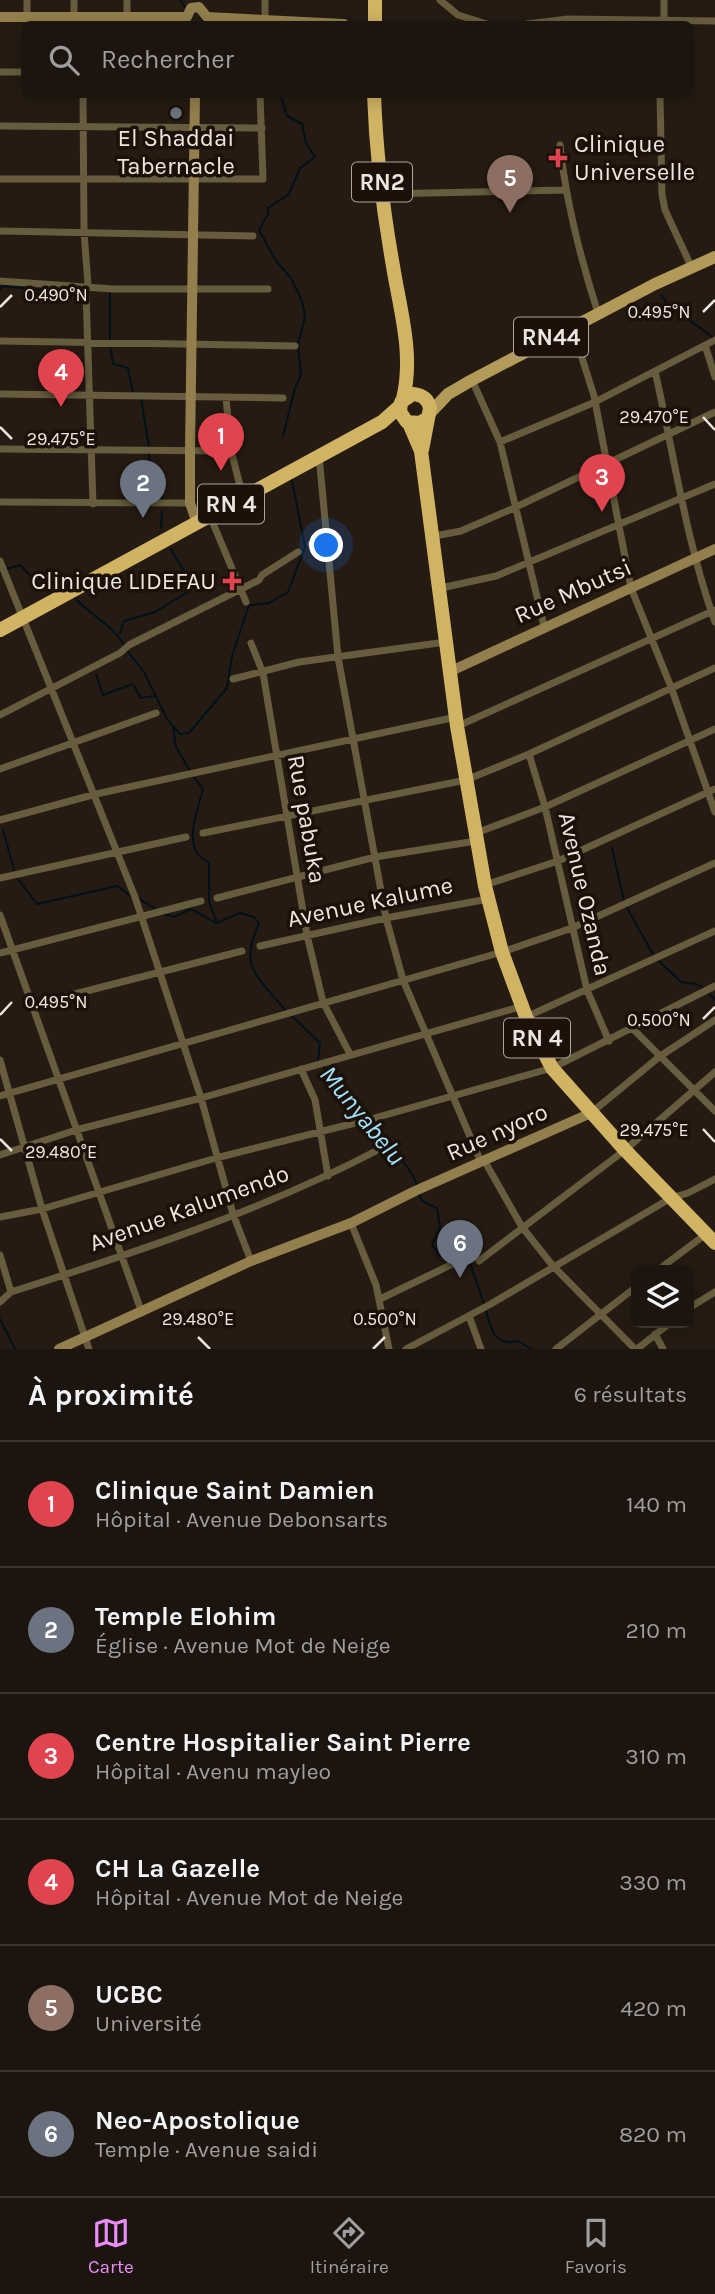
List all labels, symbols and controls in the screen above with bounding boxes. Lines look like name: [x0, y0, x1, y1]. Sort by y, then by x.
search box: [21, 21, 694, 98]
icon: search: [45, 41, 83, 79]
text: Rechercher: [101, 44, 234, 75]
marker: El Shaddai Tabernacle: [168, 105, 184, 121]
place label: El Shaddai Tabernacle: [117, 124, 235, 180]
place label: Clinique Universelle: [574, 130, 695, 186]
marker: Clinique Universelle: [548, 148, 568, 168]
pin: 5: [487, 155, 533, 213]
road number: RN2: [352, 162, 412, 202]
text: 0.490°N: [24, 284, 88, 306]
text: 0.495°N: [628, 301, 691, 323]
road number: RN44: [514, 318, 588, 356]
pin: 4: [38, 349, 84, 407]
text: 29.470°E: [619, 406, 689, 428]
pin: 1: [198, 413, 244, 471]
text: 29.475°E: [27, 428, 96, 450]
pin: 3: [579, 454, 625, 512]
pin: 2: [120, 460, 166, 518]
road number: RN 4: [198, 484, 264, 524]
your location: [309, 528, 343, 562]
street label: Rue Mbutsi: [510, 553, 636, 629]
place label: Clinique LIDEFAU: [31, 567, 216, 595]
marker: Clinique LIDEFAU: [222, 571, 242, 591]
street label: Rue pabuka: [282, 753, 332, 885]
street label: Avenue Ozanda: [553, 810, 617, 978]
street label: Avenue Kalume: [285, 871, 455, 933]
text: 0.495°N: [25, 991, 88, 1013]
text: 0.500°N: [627, 1009, 691, 1031]
road number: RN 4: [504, 1018, 570, 1058]
water label: Munyabelu: [313, 1059, 412, 1171]
street label: Rue nyoro: [442, 1097, 552, 1167]
text: 29.475°E: [620, 1119, 689, 1141]
text: 29.480°E: [25, 1141, 97, 1163]
street label: Avenue Kalumendo: [85, 1159, 293, 1257]
pin: 6: [437, 1220, 483, 1278]
map controls: [631, 1265, 694, 1328]
button: layers: [631, 1265, 694, 1328]
text: 29.480°E: [162, 1308, 234, 1330]
text: 0.500°N: [353, 1308, 417, 1330]
text: À proximité: [28, 1377, 194, 1413]
text: 6 résultats: [574, 1381, 687, 1408]
text: Clinique Saint Damien: [95, 1475, 375, 1506]
text: 1: [47, 1491, 55, 1518]
text: 140 m: [626, 1491, 687, 1518]
text: Hôpital · Avenue Debonsarts: [95, 1506, 388, 1533]
text: Temple Elohim: [95, 1601, 277, 1632]
text: 2: [44, 1617, 58, 1644]
text: 210 m: [625, 1617, 687, 1644]
text: Église · Avenue Mot de Neige: [95, 1632, 391, 1659]
text: Centre Hospitalier Saint Pierre: [95, 1727, 471, 1758]
text: 3: [44, 1743, 58, 1770]
text: 310 m: [625, 1743, 687, 1770]
text: Hôpital · Avenu mayleo: [95, 1758, 331, 1785]
text: CH La Gazelle: [95, 1853, 260, 1884]
text: 4: [44, 1869, 58, 1896]
text: 330 m: [619, 1869, 687, 1896]
text: Hôpital · Avenue Mot de Neige: [95, 1884, 403, 1911]
text: UCBC: [95, 1979, 163, 2010]
text: 5: [44, 1995, 58, 2022]
text: 420 m: [620, 1995, 687, 2022]
text: Université: [95, 2010, 202, 2037]
text: Neo-Apostolique: [95, 2105, 300, 2136]
text: 6: [44, 2121, 58, 2148]
text: 820 m: [619, 2121, 687, 2148]
text: Temple · Avenue saidi: [95, 2136, 318, 2163]
tab: Carte: [88, 2214, 134, 2278]
tab: Itinéraire: [310, 2214, 389, 2278]
tab: Favoris: [565, 2214, 627, 2278]

